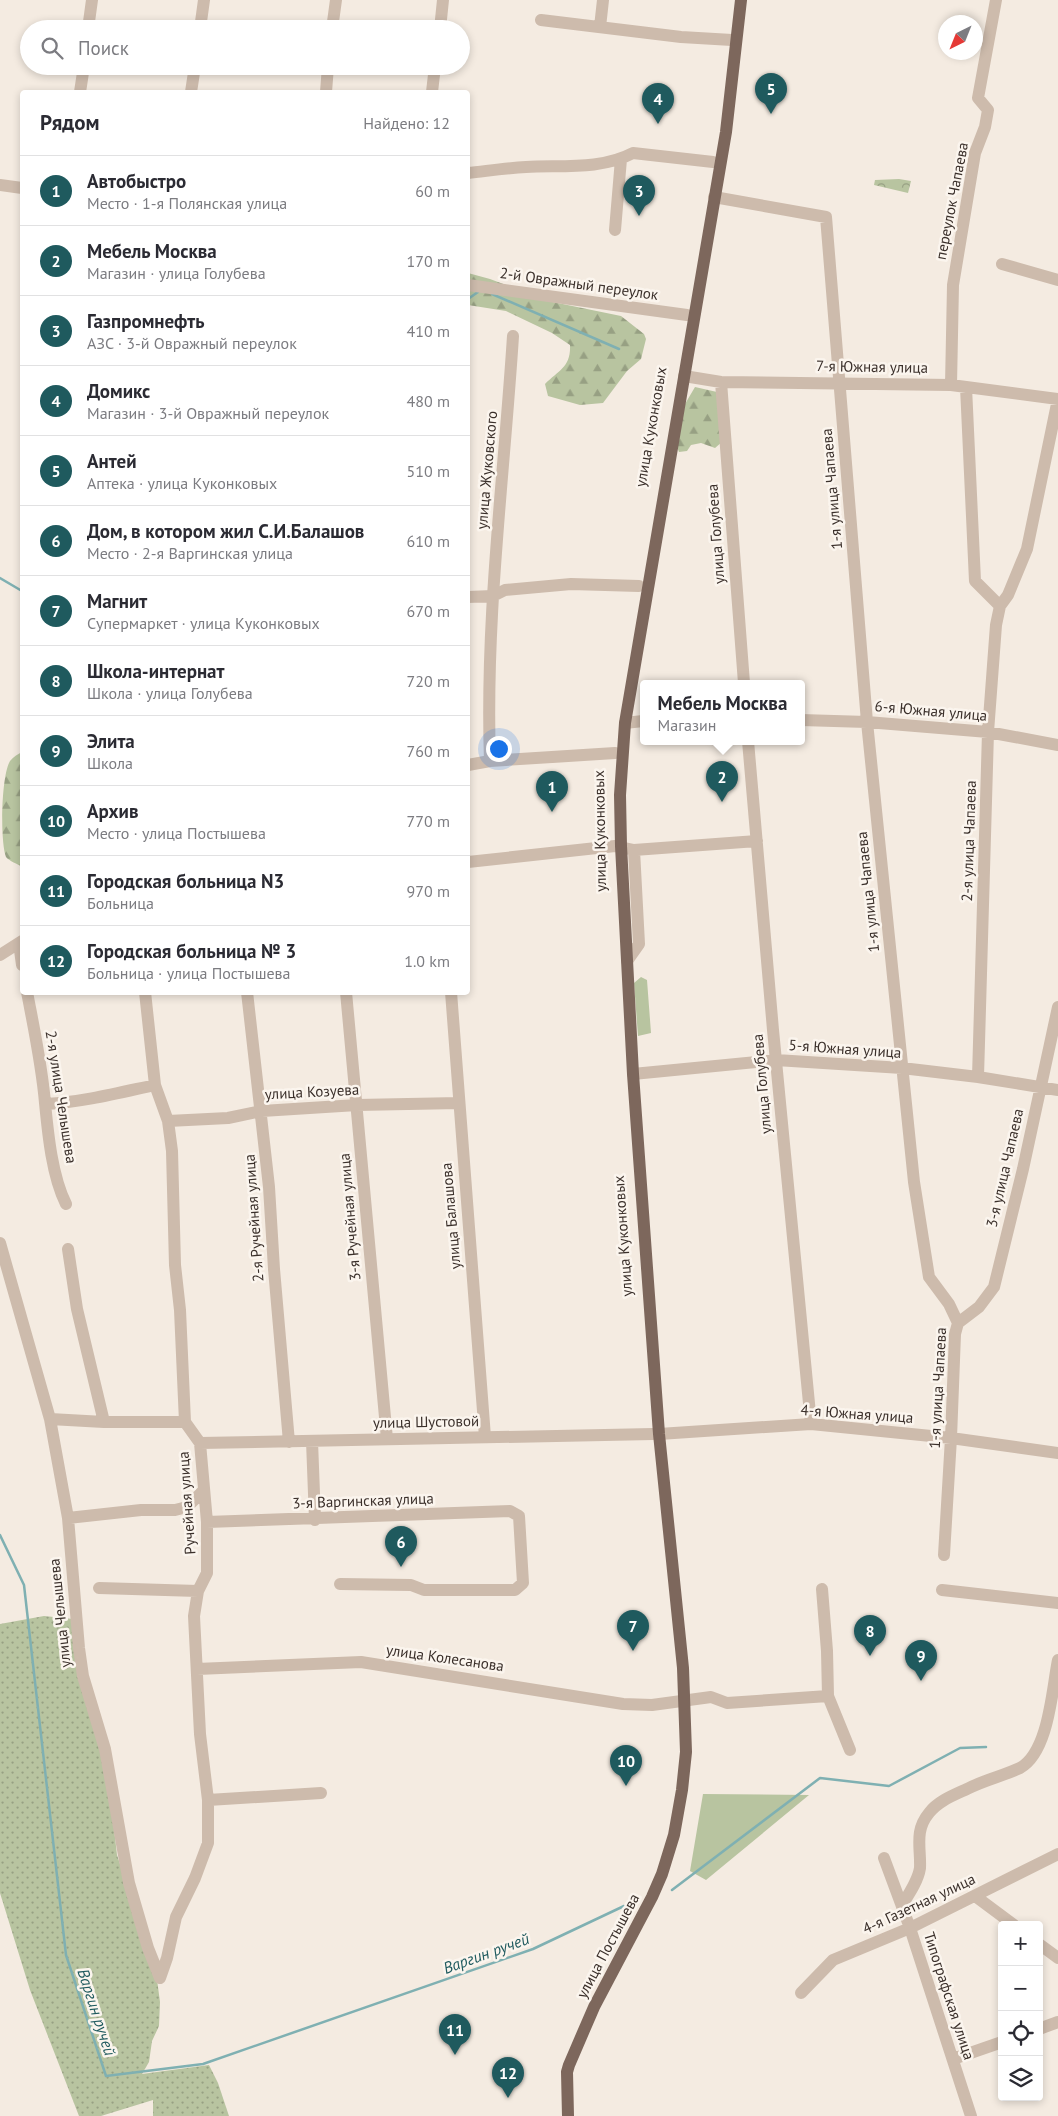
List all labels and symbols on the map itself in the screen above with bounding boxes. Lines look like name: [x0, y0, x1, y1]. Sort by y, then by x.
north arrow: [938, 15, 983, 60]
pin: 5: [755, 73, 787, 114]
pin: 4: [642, 83, 674, 124]
street label: переулок Чапаева: [931, 141, 972, 261]
pin: 3: [623, 175, 655, 216]
street label: 2-й Овражный переулок: [499, 263, 660, 304]
street label: 7-я Южная улица: [816, 356, 928, 377]
street label: улица Куконковых: [631, 365, 670, 488]
street label: улица Жуковского: [472, 410, 501, 530]
street label: 1-я улица Чапаева: [817, 428, 846, 550]
street label: улица Голубева: [703, 483, 728, 585]
street label: 6-я Южная улица: [874, 696, 988, 725]
your location: [486, 736, 512, 762]
pin: 2: [706, 761, 738, 802]
street label: улица Куконковых: [589, 770, 610, 892]
pin: 1: [536, 771, 568, 812]
street label: 2-я улица Чапаева: [957, 780, 980, 902]
street label: 1-я улица Чапаева: [852, 831, 883, 953]
street label: 2-я улица Челышева: [42, 1029, 81, 1165]
street label: улица Голубева: [748, 1033, 775, 1135]
street label: 5-я Южная улица: [788, 1035, 902, 1062]
street label: улица Козуева: [264, 1080, 360, 1103]
street label: 3-я улица Чапаева: [982, 1107, 1027, 1229]
street label: 3-я Ручейная улица: [334, 1152, 365, 1282]
street label: 2-я Ручейная улица: [240, 1153, 267, 1283]
street label: улица Балашова: [436, 1162, 465, 1270]
street label: улица Куконковых: [609, 1174, 636, 1297]
street label: 1-я улица Чапаева: [925, 1327, 950, 1449]
street label: 4-я Южная улица: [800, 1400, 914, 1427]
street label: улица Шустовой: [373, 1411, 479, 1432]
street label: Ручейная улица: [173, 1451, 200, 1555]
street label: 3-я Варгинская улица: [292, 1489, 434, 1512]
pin: 6: [385, 1526, 417, 1567]
street label: улица Челышева: [44, 1558, 75, 1669]
pin: 7: [617, 1610, 649, 1651]
pin: 8: [854, 1615, 886, 1656]
street label: улица Колесанова: [385, 1640, 505, 1675]
pin: 9: [905, 1640, 937, 1681]
pin: 10: [610, 1745, 642, 1786]
street label: 4-я Газетная улица: [859, 1869, 978, 1938]
street label: улица Постышева: [572, 1890, 643, 2001]
water label: Варгин ручей: [440, 1928, 532, 1978]
street label: Типографская улица: [920, 1930, 979, 2062]
water label: Варгин ручей: [74, 1966, 120, 2058]
pin: 11: [439, 2014, 471, 2055]
pin: 12: [492, 2057, 524, 2098]

